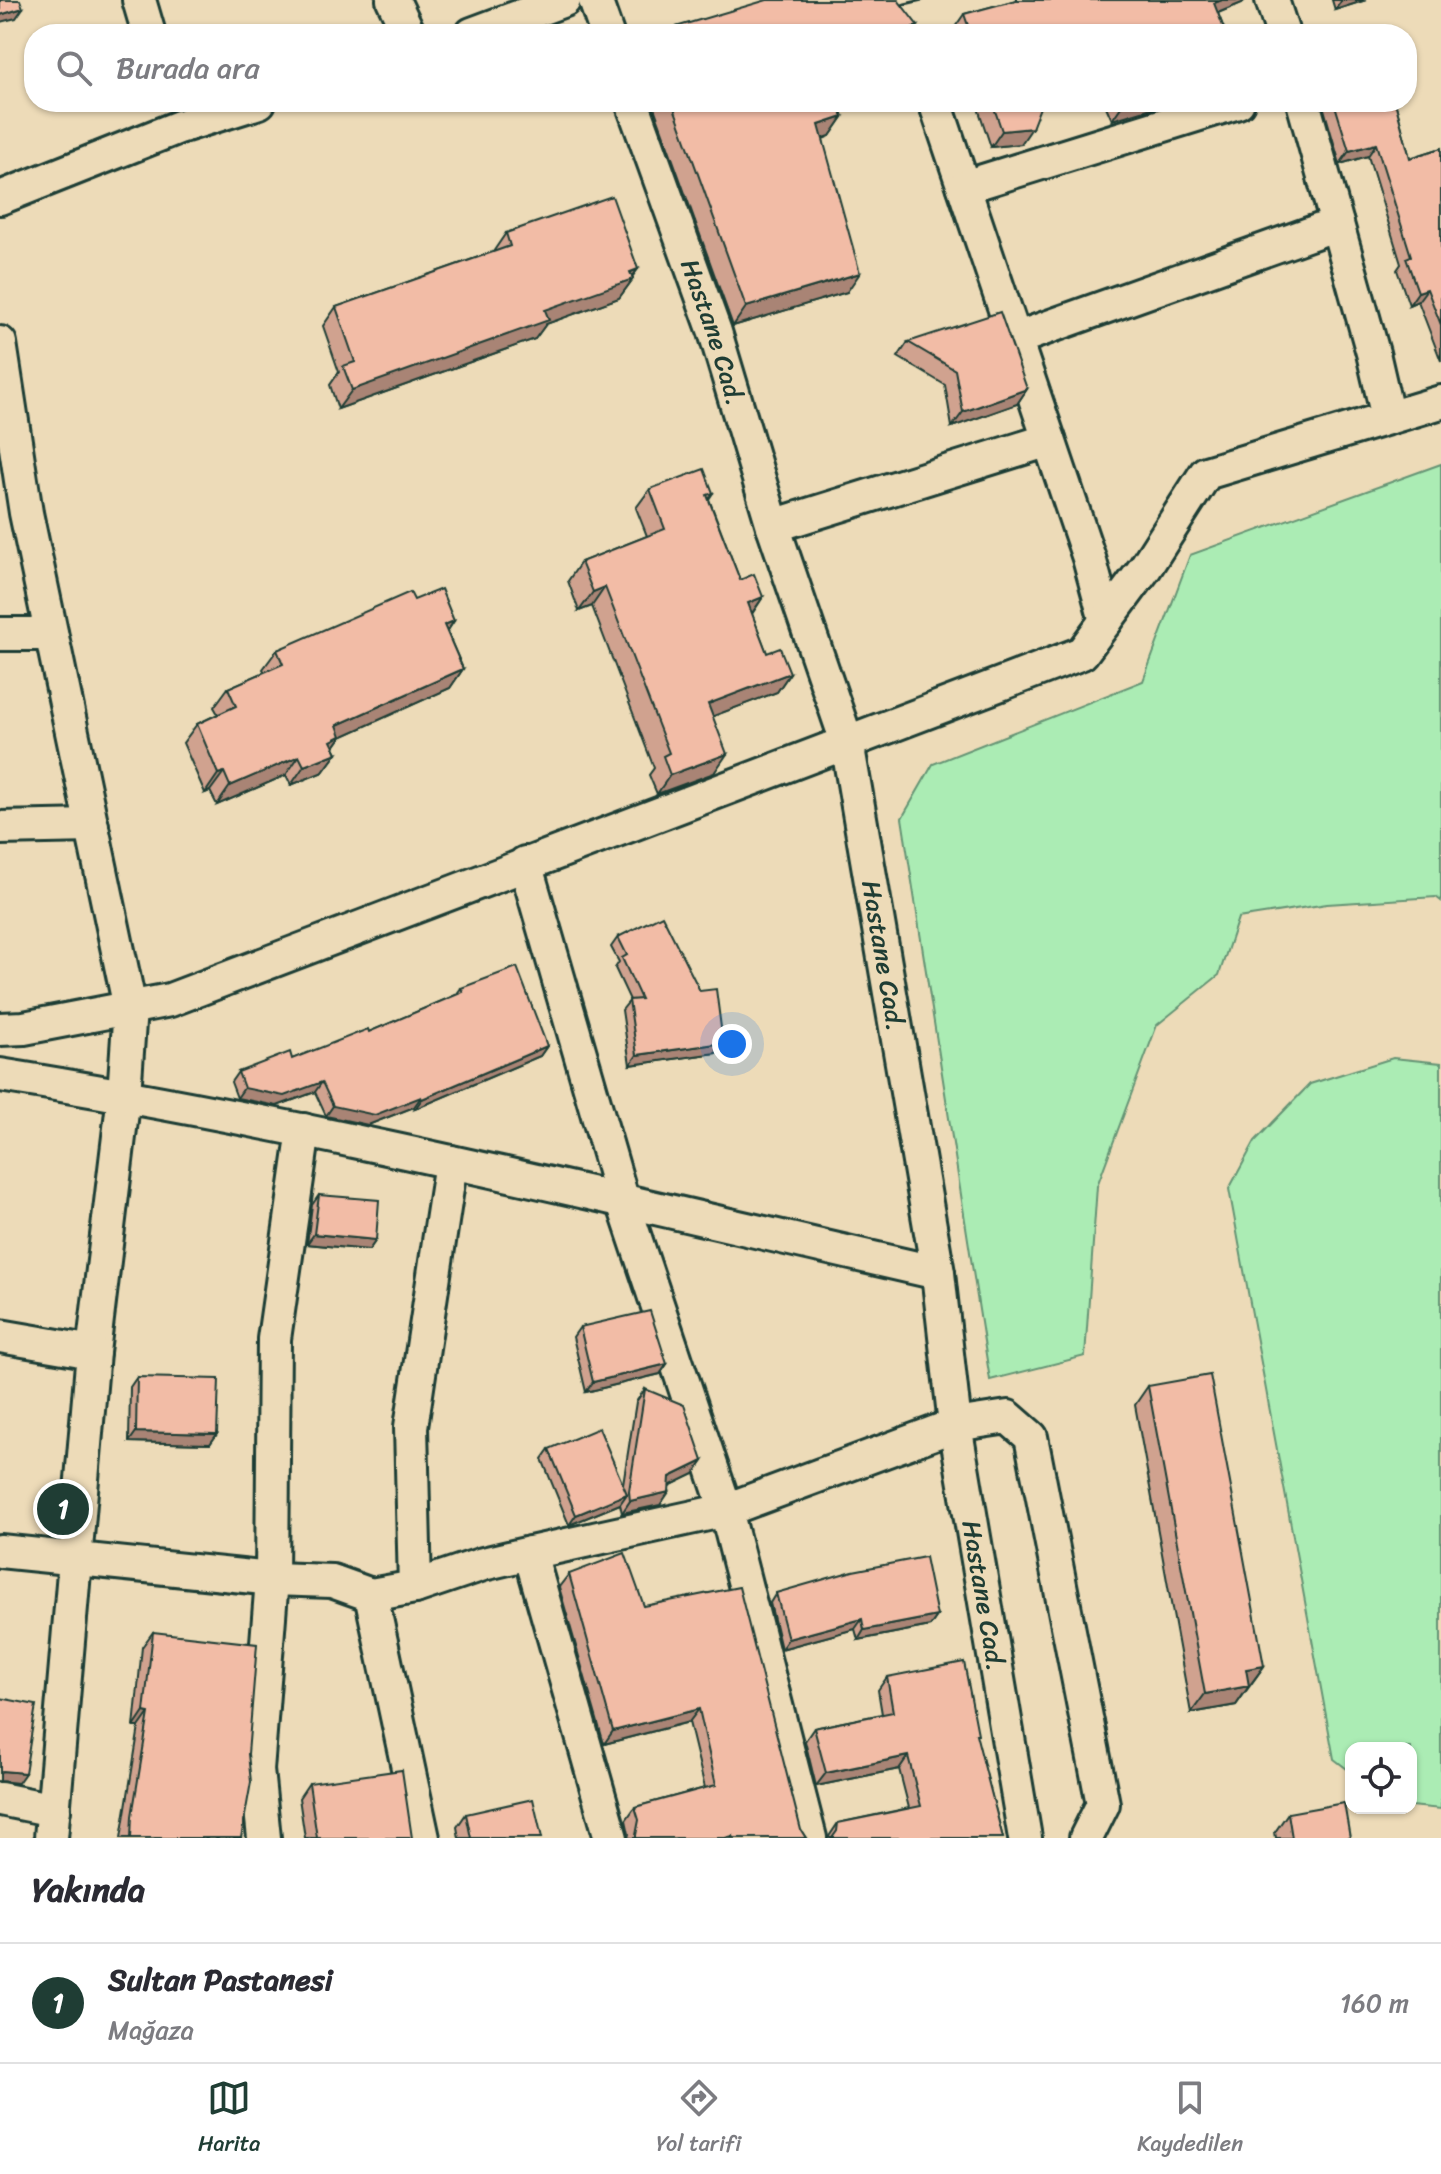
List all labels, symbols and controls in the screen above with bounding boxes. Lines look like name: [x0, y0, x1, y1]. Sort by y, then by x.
search box: [24, 24, 1417, 112]
text: Burada ara: [116, 41, 259, 95]
icon: search: [52, 46, 96, 90]
street label: Hastane Cad.: [667, 252, 759, 411]
street label: Hastane Cad.: [848, 877, 919, 1034]
your location: [712, 1024, 752, 1064]
pin: 1: [37, 1479, 89, 1539]
street label: Hastane Cad.: [949, 1517, 1019, 1674]
map controls: [1345, 1742, 1417, 1814]
button: locate: [1345, 1742, 1417, 1814]
text: Yakında: [32, 1860, 145, 1920]
text: Sultan Pastanesi: [108, 1953, 333, 2007]
text: 1: [52, 1980, 64, 2026]
text: 160 m: [1340, 1980, 1409, 2026]
text: Mağaza: [108, 2007, 194, 2053]
tab: Harita: [198, 2076, 260, 2163]
tab: Yol tarifi: [656, 2076, 741, 2163]
tab: Kaydedilen: [1137, 2076, 1243, 2163]

